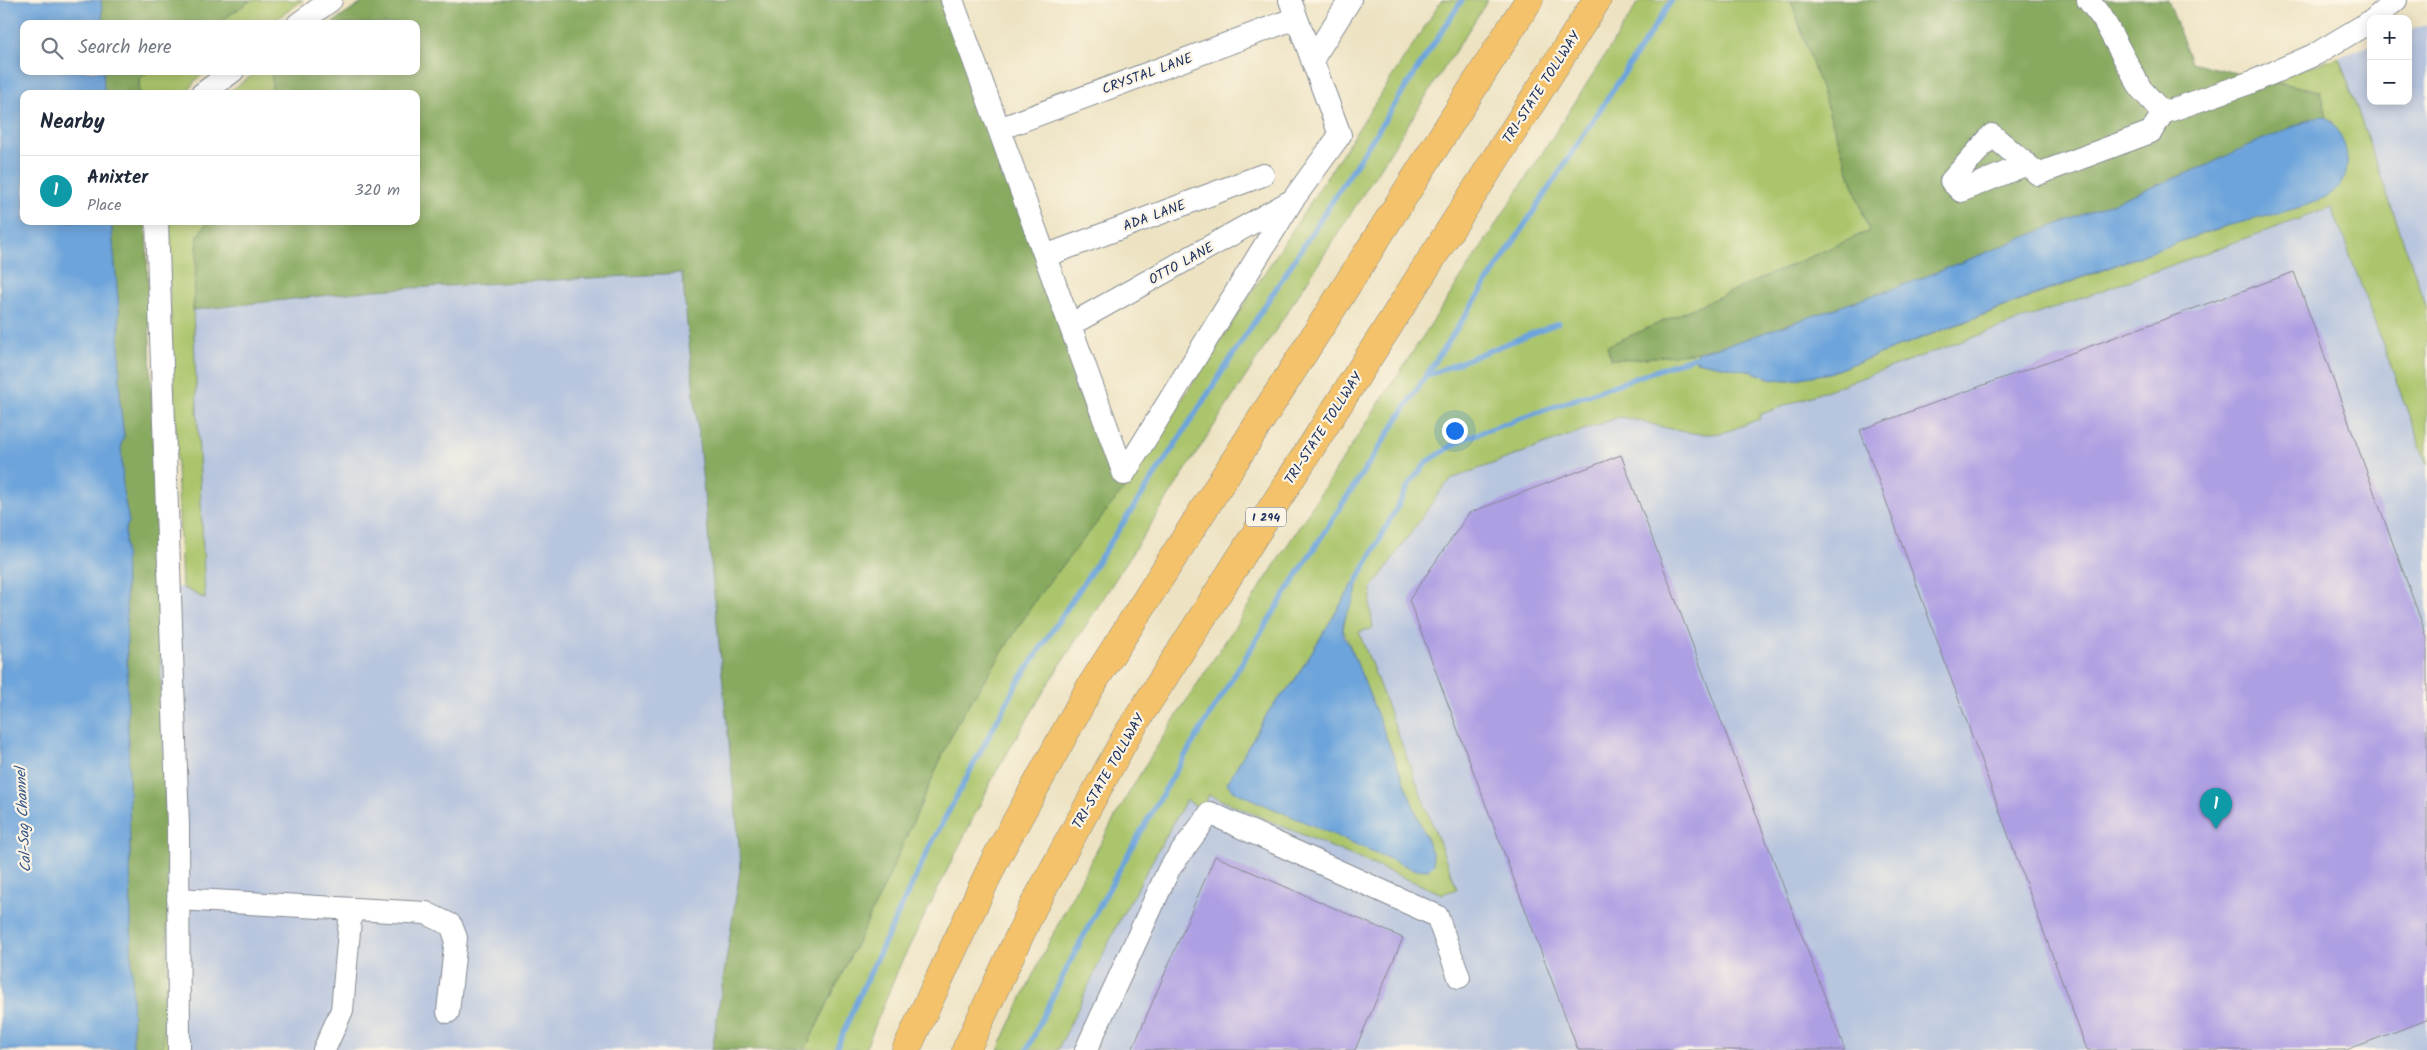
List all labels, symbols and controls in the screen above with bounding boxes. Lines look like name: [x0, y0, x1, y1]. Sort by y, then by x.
map controls: [2367, 15, 2412, 105]
button: +: [2367, 15, 2412, 60]
search box: [20, 20, 420, 75]
street label: TRI-STATE TOLLWAY: [1497, 26, 1587, 148]
text: Search here: [78, 33, 172, 63]
icon: search: [38, 34, 66, 62]
street label: CRYSTAL LANE: [1099, 47, 1197, 101]
button: −: [2367, 60, 2412, 105]
text: Nearby: [40, 106, 105, 139]
text: Anixter: [87, 163, 148, 193]
text: 1: [54, 178, 58, 203]
text: 320 m: [354, 178, 400, 203]
text: Place: [87, 193, 121, 218]
street label: ADA LANE: [1120, 194, 1190, 237]
street label: OTTO LANE: [1145, 237, 1219, 291]
street label: TRI-STATE TOLLWAY: [1279, 367, 1369, 489]
your location: [1442, 418, 1468, 444]
road number: I 294: [1246, 508, 1286, 526]
street label: TRI-STATE TOLLWAY: [1067, 709, 1151, 833]
water label: Cal-Sag Channel: [9, 763, 39, 873]
pin: 1: [2200, 788, 2232, 829]

